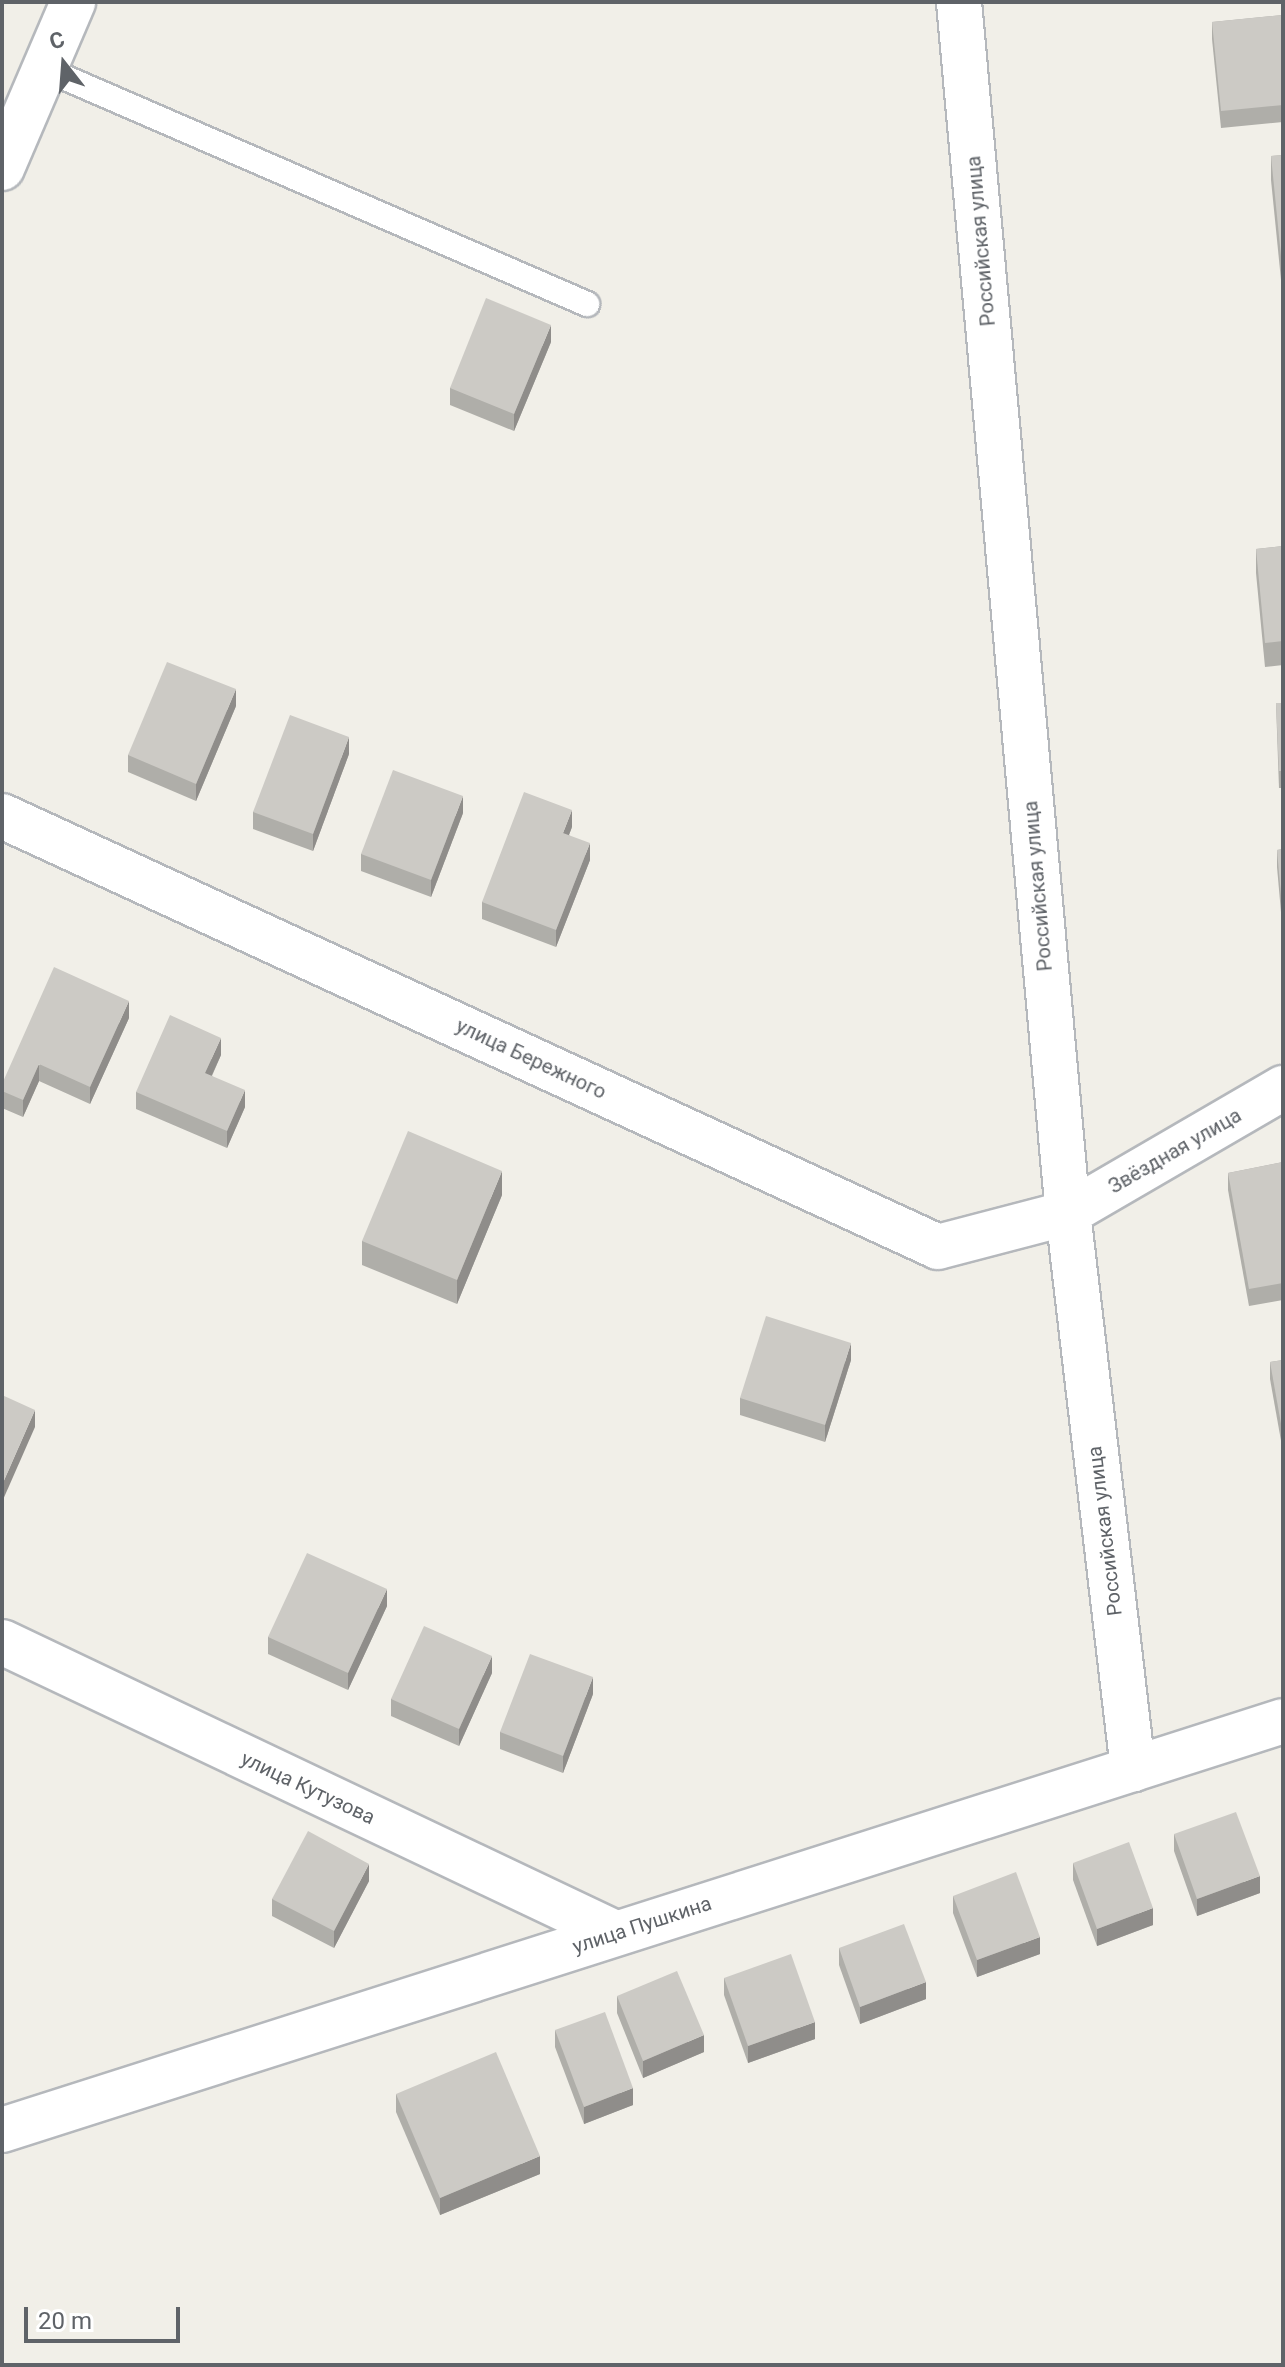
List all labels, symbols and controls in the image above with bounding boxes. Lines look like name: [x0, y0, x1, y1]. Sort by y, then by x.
north arrow: [24, 24, 104, 104]
text: С: [46, 27, 67, 55]
street label: Российская улица: [962, 155, 1000, 327]
street label: Российская улица: [1019, 800, 1057, 972]
street label: улица Бережного: [452, 1014, 610, 1104]
street label: Звёздная улица: [1104, 1103, 1246, 1199]
street label: Российская улица: [1083, 1445, 1127, 1617]
street label: улица Кутузова: [237, 1747, 379, 1829]
street label: улица Пушкина: [570, 1891, 714, 1959]
scale bar: [28, 2291, 184, 2341]
text: 20 m: [38, 2307, 92, 2335]

